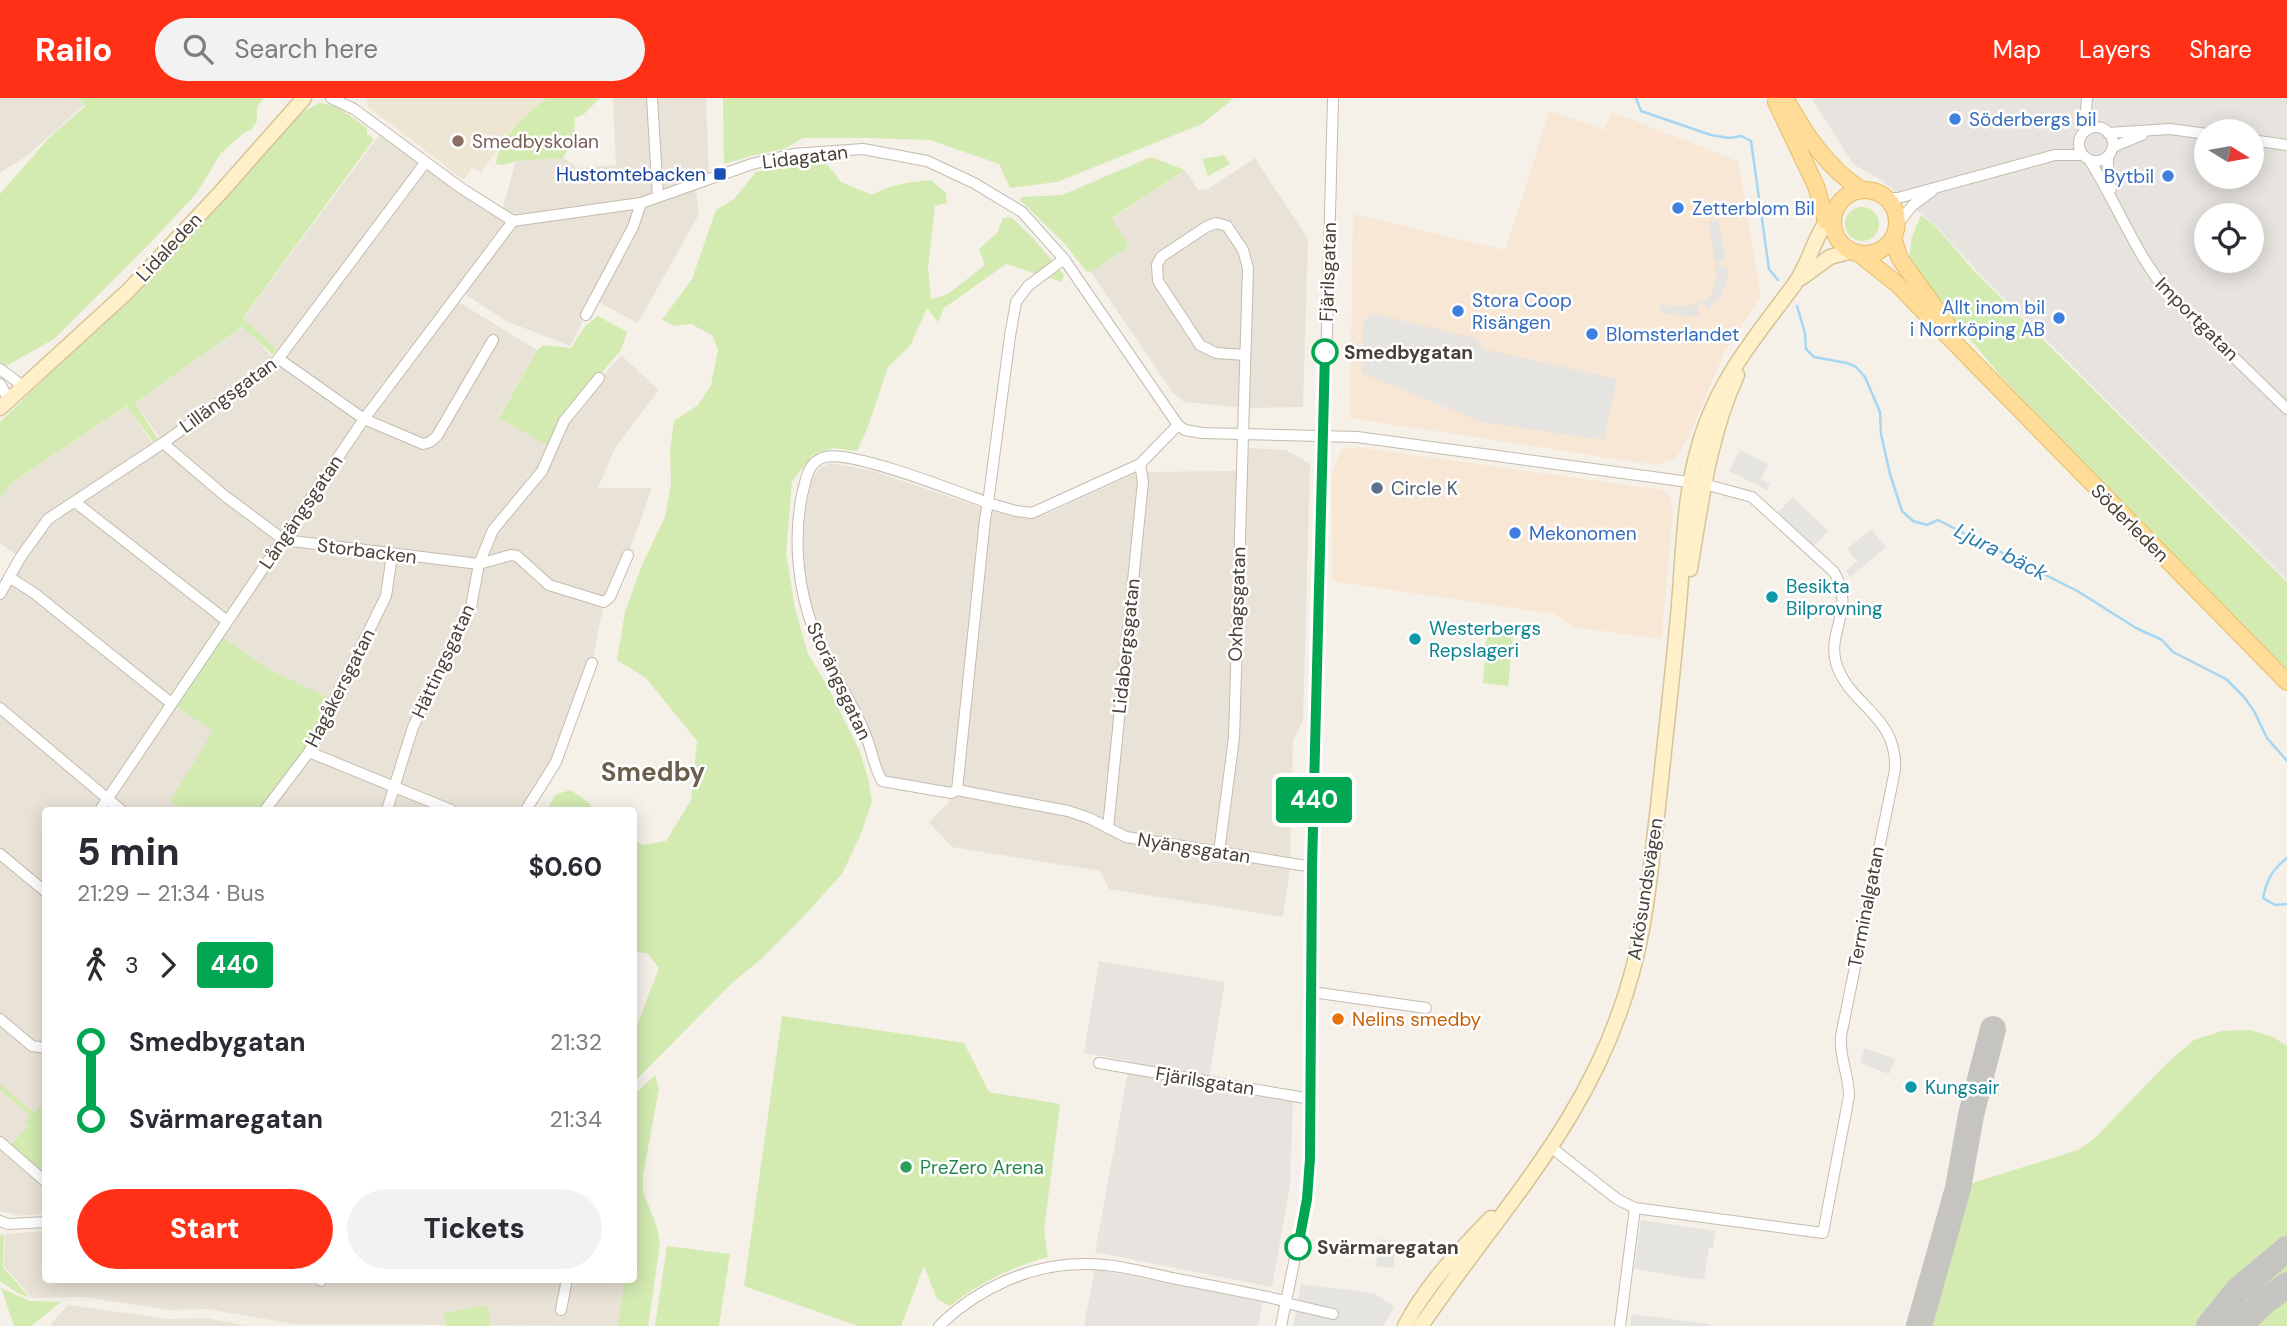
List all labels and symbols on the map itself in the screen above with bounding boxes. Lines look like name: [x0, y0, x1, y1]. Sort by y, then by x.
place label: Söderbergs bil: [1969, 107, 2096, 132]
marker: Söderbergs bil: [1947, 111, 1963, 127]
north arrow: [2194, 119, 2264, 189]
place label: Smedbyskolan: [472, 129, 599, 154]
marker: Smedbyskolan: [450, 133, 466, 149]
street label: Lidagatan: [761, 139, 849, 175]
place label: Hustomtebacken: [556, 162, 706, 187]
place label: Bytbil: [2104, 164, 2154, 189]
marker: Hustomtebacken: [712, 166, 728, 182]
marker: Bytbil: [2160, 168, 2176, 184]
place label: Zetterblom Bil: [1692, 196, 1815, 221]
marker: Zetterblom Bil: [1670, 200, 1686, 216]
street label: Lidaleden: [131, 207, 207, 287]
street label: Fjärilsgatan: [1314, 222, 1342, 322]
street label: Importgatan: [2150, 272, 2244, 366]
place label: Stora Coop Risängen: [1472, 288, 1572, 335]
place label: Allt inom bil i Norrköping AB: [1910, 295, 2045, 342]
marker: Stora Coop Risängen: [1450, 303, 1466, 319]
marker: Allt inom bil i Norrköping AB: [2051, 310, 2067, 326]
place label: Blomsterlandet: [1606, 322, 1739, 347]
marker: Blomsterlandet: [1584, 326, 1600, 342]
marker: Smedbygatan: [1312, 339, 1338, 365]
place label: Smedbygatan: [1344, 340, 1473, 365]
street label: Lillängsgatan: [175, 351, 281, 439]
street label: Långängsgatan: [254, 450, 348, 574]
place label: Circle K: [1391, 476, 1458, 501]
street label: Söderleden: [2086, 479, 2174, 567]
marker: Circle K: [1369, 480, 1385, 496]
water label: Ljura bäck: [1950, 517, 2053, 588]
place label: Mekonomen: [1529, 521, 1637, 546]
marker: Mekonomen: [1507, 525, 1523, 541]
street label: Storbacken: [316, 532, 418, 570]
street label: Oxhagsgatan: [1223, 546, 1251, 662]
place label: Besikta Bilprovning: [1786, 574, 1883, 621]
street label: Lidabergsgatan: [1106, 577, 1146, 715]
marker: Besikta Bilprovning: [1764, 589, 1780, 605]
street label: Hättingsgatan: [406, 600, 480, 722]
place label: Westerbergs Repslageri: [1429, 616, 1541, 663]
street label: Storängsgatan: [801, 618, 877, 744]
street label: Hagåkersgatan: [299, 624, 381, 752]
marker: Westerbergs Repslageri: [1407, 631, 1423, 647]
district label: Smedby: [601, 755, 705, 789]
line badge: 440: [1274, 777, 1354, 823]
street label: Arkösundsvägen: [1621, 816, 1669, 962]
street label: Nyängsgatan: [1136, 827, 1252, 869]
street label: Terminalgatan: [1842, 844, 1890, 970]
place label: Nelins smedby: [1352, 1007, 1482, 1032]
marker: Nelins smedby: [1330, 1011, 1346, 1027]
street label: Fjärilsgatan: [1154, 1061, 1256, 1101]
place label: Kungsair: [1925, 1075, 2000, 1100]
marker: Kungsair: [1903, 1079, 1919, 1095]
place label: PreZero Arena: [920, 1155, 1044, 1180]
marker: PreZero Arena: [898, 1159, 914, 1175]
marker: Svärmaregatan: [1285, 1234, 1311, 1260]
place label: Svärmaregatan: [1317, 1235, 1459, 1260]

